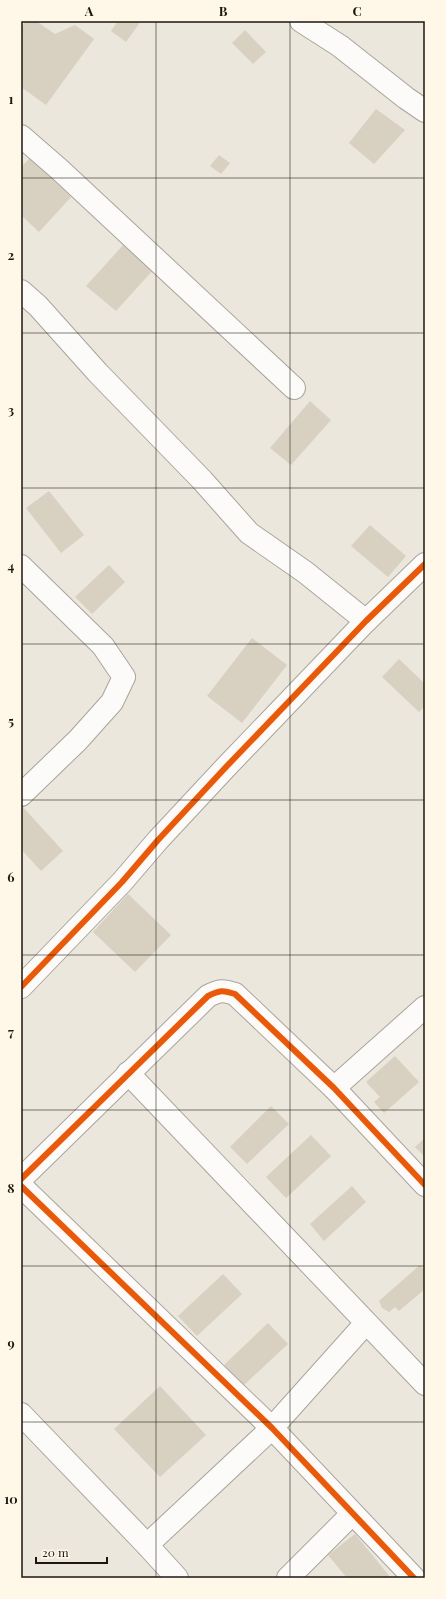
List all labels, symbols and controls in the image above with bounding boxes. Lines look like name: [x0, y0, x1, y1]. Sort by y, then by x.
text: A: [84, 2, 94, 19]
text: B: [219, 2, 228, 19]
text: C: [352, 2, 362, 19]
text: 1: [9, 90, 14, 107]
text: 2: [8, 246, 15, 263]
text: 3: [8, 401, 14, 418]
text: 4: [8, 557, 15, 574]
text: 5: [8, 712, 14, 729]
text: 6: [7, 868, 15, 885]
text: 7: [8, 1023, 14, 1040]
text: 8: [7, 1179, 15, 1196]
text: 9: [7, 1334, 15, 1351]
text: 10: [4, 1490, 18, 1507]
scale bar: [36, 1539, 107, 1565]
text: 20 m: [42, 1544, 69, 1560]

